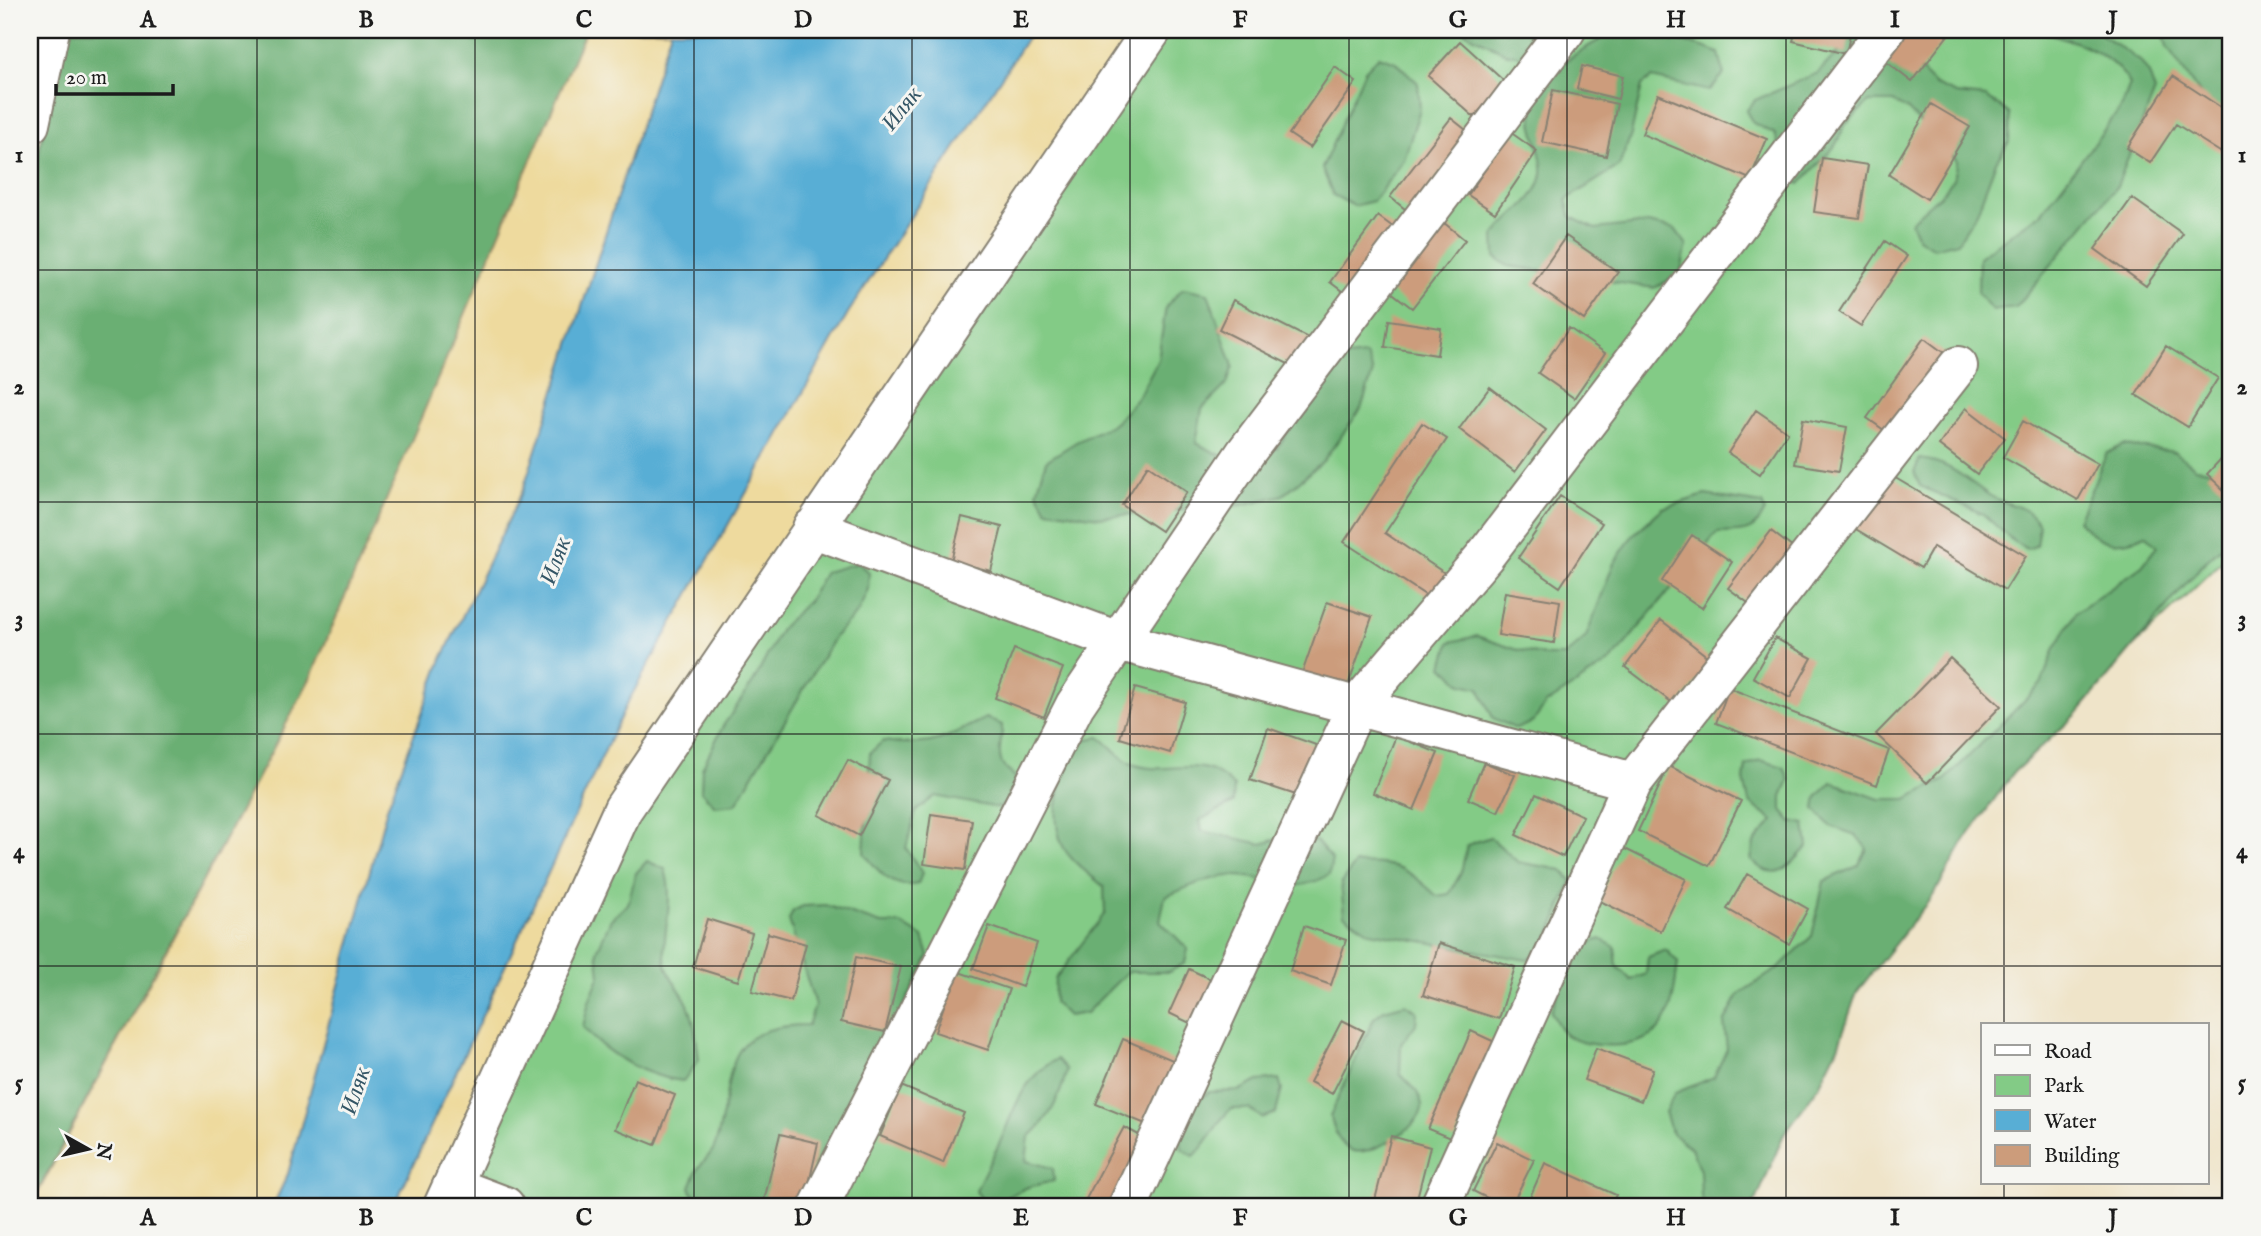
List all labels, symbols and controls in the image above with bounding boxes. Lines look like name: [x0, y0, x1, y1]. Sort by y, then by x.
text: A: [139, 6, 157, 35]
text: B: [358, 6, 374, 35]
text: C: [576, 6, 593, 35]
text: D: [794, 6, 812, 35]
text: E: [1013, 6, 1029, 35]
text: F: [1233, 6, 1248, 35]
text: G: [1449, 6, 1468, 35]
text: H: [1666, 6, 1686, 35]
text: I: [1890, 6, 1900, 35]
text: J: [2105, 6, 2118, 35]
scale bar: [56, 52, 173, 96]
text: 20 m: [66, 65, 107, 92]
water label: Иляк: [875, 81, 929, 138]
text: 1: [15, 141, 23, 170]
text: 1: [2238, 141, 2246, 170]
text: 2: [14, 373, 25, 402]
text: 2: [2237, 373, 2248, 402]
water label: Иляк: [533, 533, 578, 590]
text: 3: [15, 605, 23, 634]
text: 3: [2238, 605, 2246, 634]
text: 4: [13, 837, 25, 866]
text: 4: [2236, 837, 2248, 866]
legend: [1981, 1023, 2208, 1184]
text: Road: [2044, 1039, 2092, 1066]
water label: Иляк: [334, 1063, 378, 1119]
text: 5: [15, 1069, 24, 1098]
text: 5: [2238, 1069, 2247, 1098]
text: Park: [2044, 1073, 2085, 1100]
text: Water: [2044, 1109, 2097, 1136]
north arrow: [52, 1114, 122, 1184]
text: N: [90, 1140, 116, 1161]
text: Building: [2044, 1143, 2120, 1170]
text: A: [139, 1204, 157, 1233]
text: B: [358, 1204, 374, 1233]
text: C: [576, 1204, 593, 1233]
text: D: [794, 1204, 812, 1233]
text: E: [1013, 1204, 1029, 1233]
text: F: [1233, 1204, 1248, 1233]
text: G: [1449, 1204, 1468, 1233]
text: H: [1666, 1204, 1686, 1233]
text: I: [1890, 1204, 1900, 1233]
text: J: [2105, 1204, 2118, 1233]

